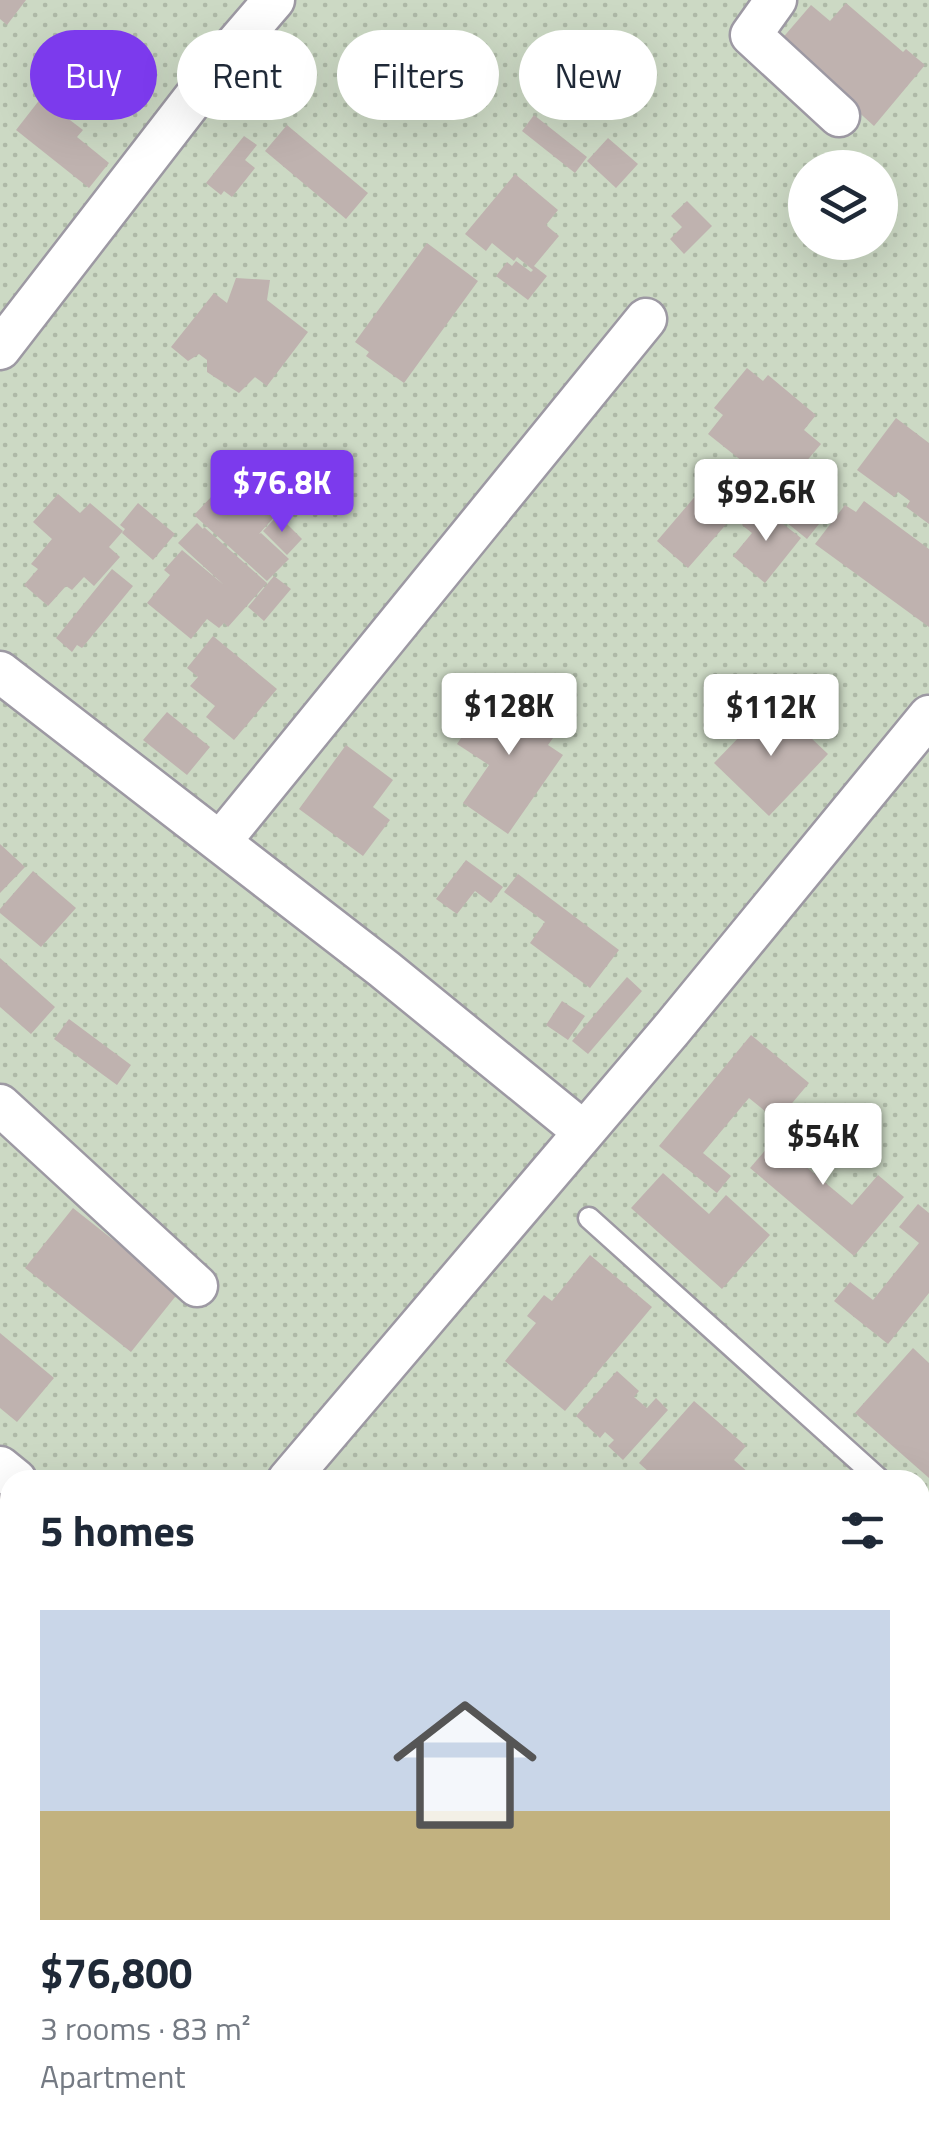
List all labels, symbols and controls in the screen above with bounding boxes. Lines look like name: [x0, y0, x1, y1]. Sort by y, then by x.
chip: Buy: [30, 30, 157, 120]
chip: Rent: [177, 30, 317, 120]
chip: Filters: [337, 30, 499, 120]
chip: New: [519, 30, 657, 120]
map controls: [788, 150, 898, 260]
button: layers: [788, 150, 898, 260]
pin: $76.8K: [201, 450, 363, 535]
text: $76.8K: [233, 458, 331, 506]
pin: $92.6K: [685, 459, 847, 544]
text: $92.6K: [717, 467, 815, 515]
pin: $128K: [439, 673, 579, 758]
pin: $112K: [701, 674, 841, 759]
text: $128K: [464, 681, 554, 729]
text: $112K: [726, 682, 816, 730]
pin: $54K: [764, 1103, 882, 1188]
text: $54K: [787, 1111, 859, 1159]
text: 5 homes: [40, 1498, 195, 1562]
icon: filters: [835, 1503, 890, 1558]
icon: home: [375, 1675, 555, 1855]
text: $76,800: [40, 1940, 192, 2004]
text: 3 rooms · 83 m²: [40, 2004, 251, 2052]
text: Apartment: [40, 2052, 186, 2100]

